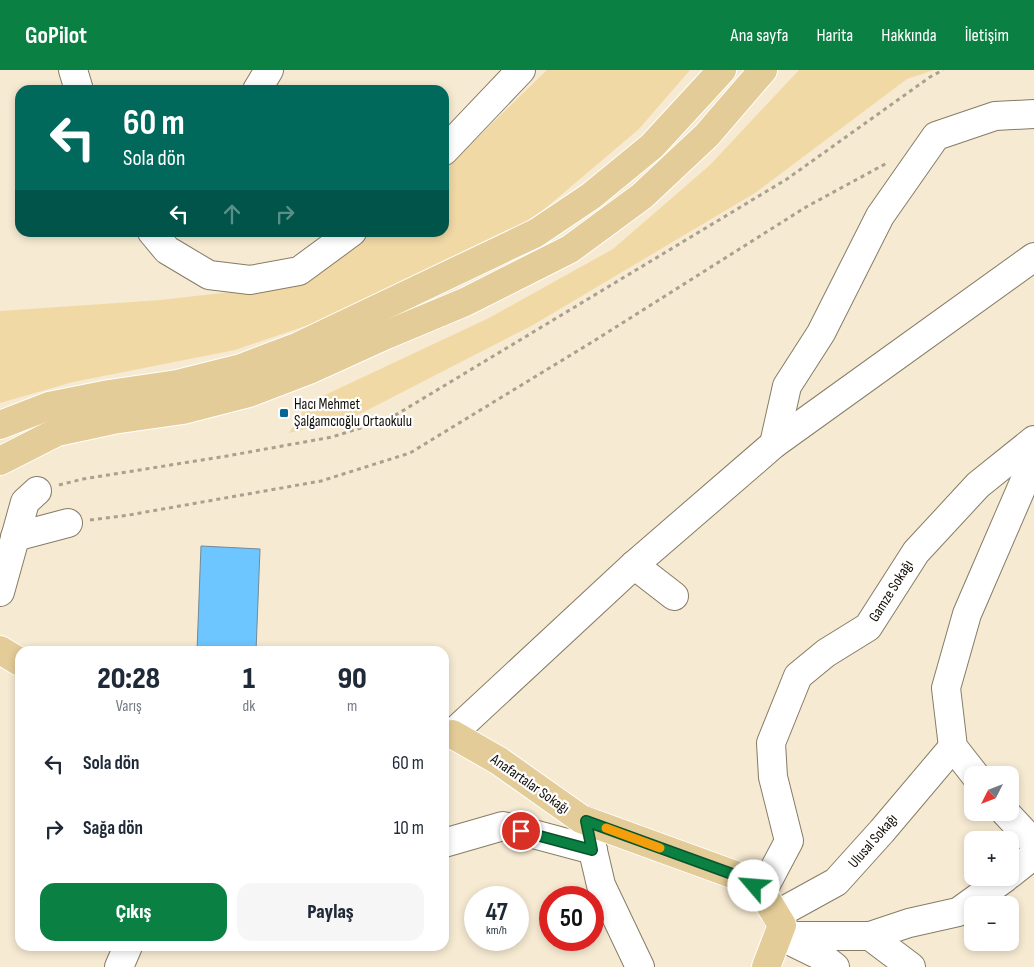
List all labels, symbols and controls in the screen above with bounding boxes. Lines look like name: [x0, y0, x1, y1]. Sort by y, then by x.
text: GoPilot: [25, 21, 87, 50]
text: Ana sayfa: [731, 25, 788, 46]
text: Harita: [816, 25, 853, 46]
text: Hakkında: [881, 25, 937, 46]
text: İletişim: [965, 25, 1009, 46]
text: 60 m: [123, 102, 185, 145]
icon: left: [40, 105, 105, 170]
text: Sola dön: [123, 145, 185, 172]
icon: left: [165, 200, 193, 228]
icon: ahead: [218, 200, 246, 228]
icon: right: [271, 200, 299, 228]
place label: Hacı Mehmet Şalgamcıoğlu Ortaokulu: [294, 395, 412, 431]
marker: Hacı Mehmet Şalgamcıoğlu Ortaokulu: [278, 407, 290, 419]
street label: Gamze Sokağı: [865, 557, 917, 625]
text: 20:28: [97, 661, 160, 697]
text: 1: [243, 661, 255, 697]
text: 90: [337, 661, 367, 697]
text: Varış: [116, 697, 142, 716]
text: dk: [242, 697, 255, 716]
text: m: [347, 697, 357, 716]
street label: Anafartalar Sokağı: [486, 749, 573, 818]
icon: left: [40, 750, 68, 778]
text: Sola dön: [83, 752, 139, 775]
text: 60 m: [392, 752, 424, 775]
north arrow: [964, 766, 1019, 821]
map controls: [964, 766, 1019, 951]
pin: [500, 810, 542, 852]
street label: Ulusal Sokağı: [844, 810, 902, 872]
icon: right: [40, 815, 68, 843]
text: Sağa dön: [83, 817, 143, 840]
text: 10 m: [394, 817, 424, 840]
icon: arrive: [507, 817, 535, 845]
button: +: [964, 831, 1019, 886]
position arrow: [727, 859, 779, 911]
button: Çıkış: [40, 883, 227, 941]
button: Paylaş: [237, 883, 424, 941]
speed limit sign: 50: [539, 886, 604, 951]
button: −: [964, 896, 1019, 951]
text: 47: [485, 897, 508, 928]
text: km/h: [486, 923, 507, 938]

